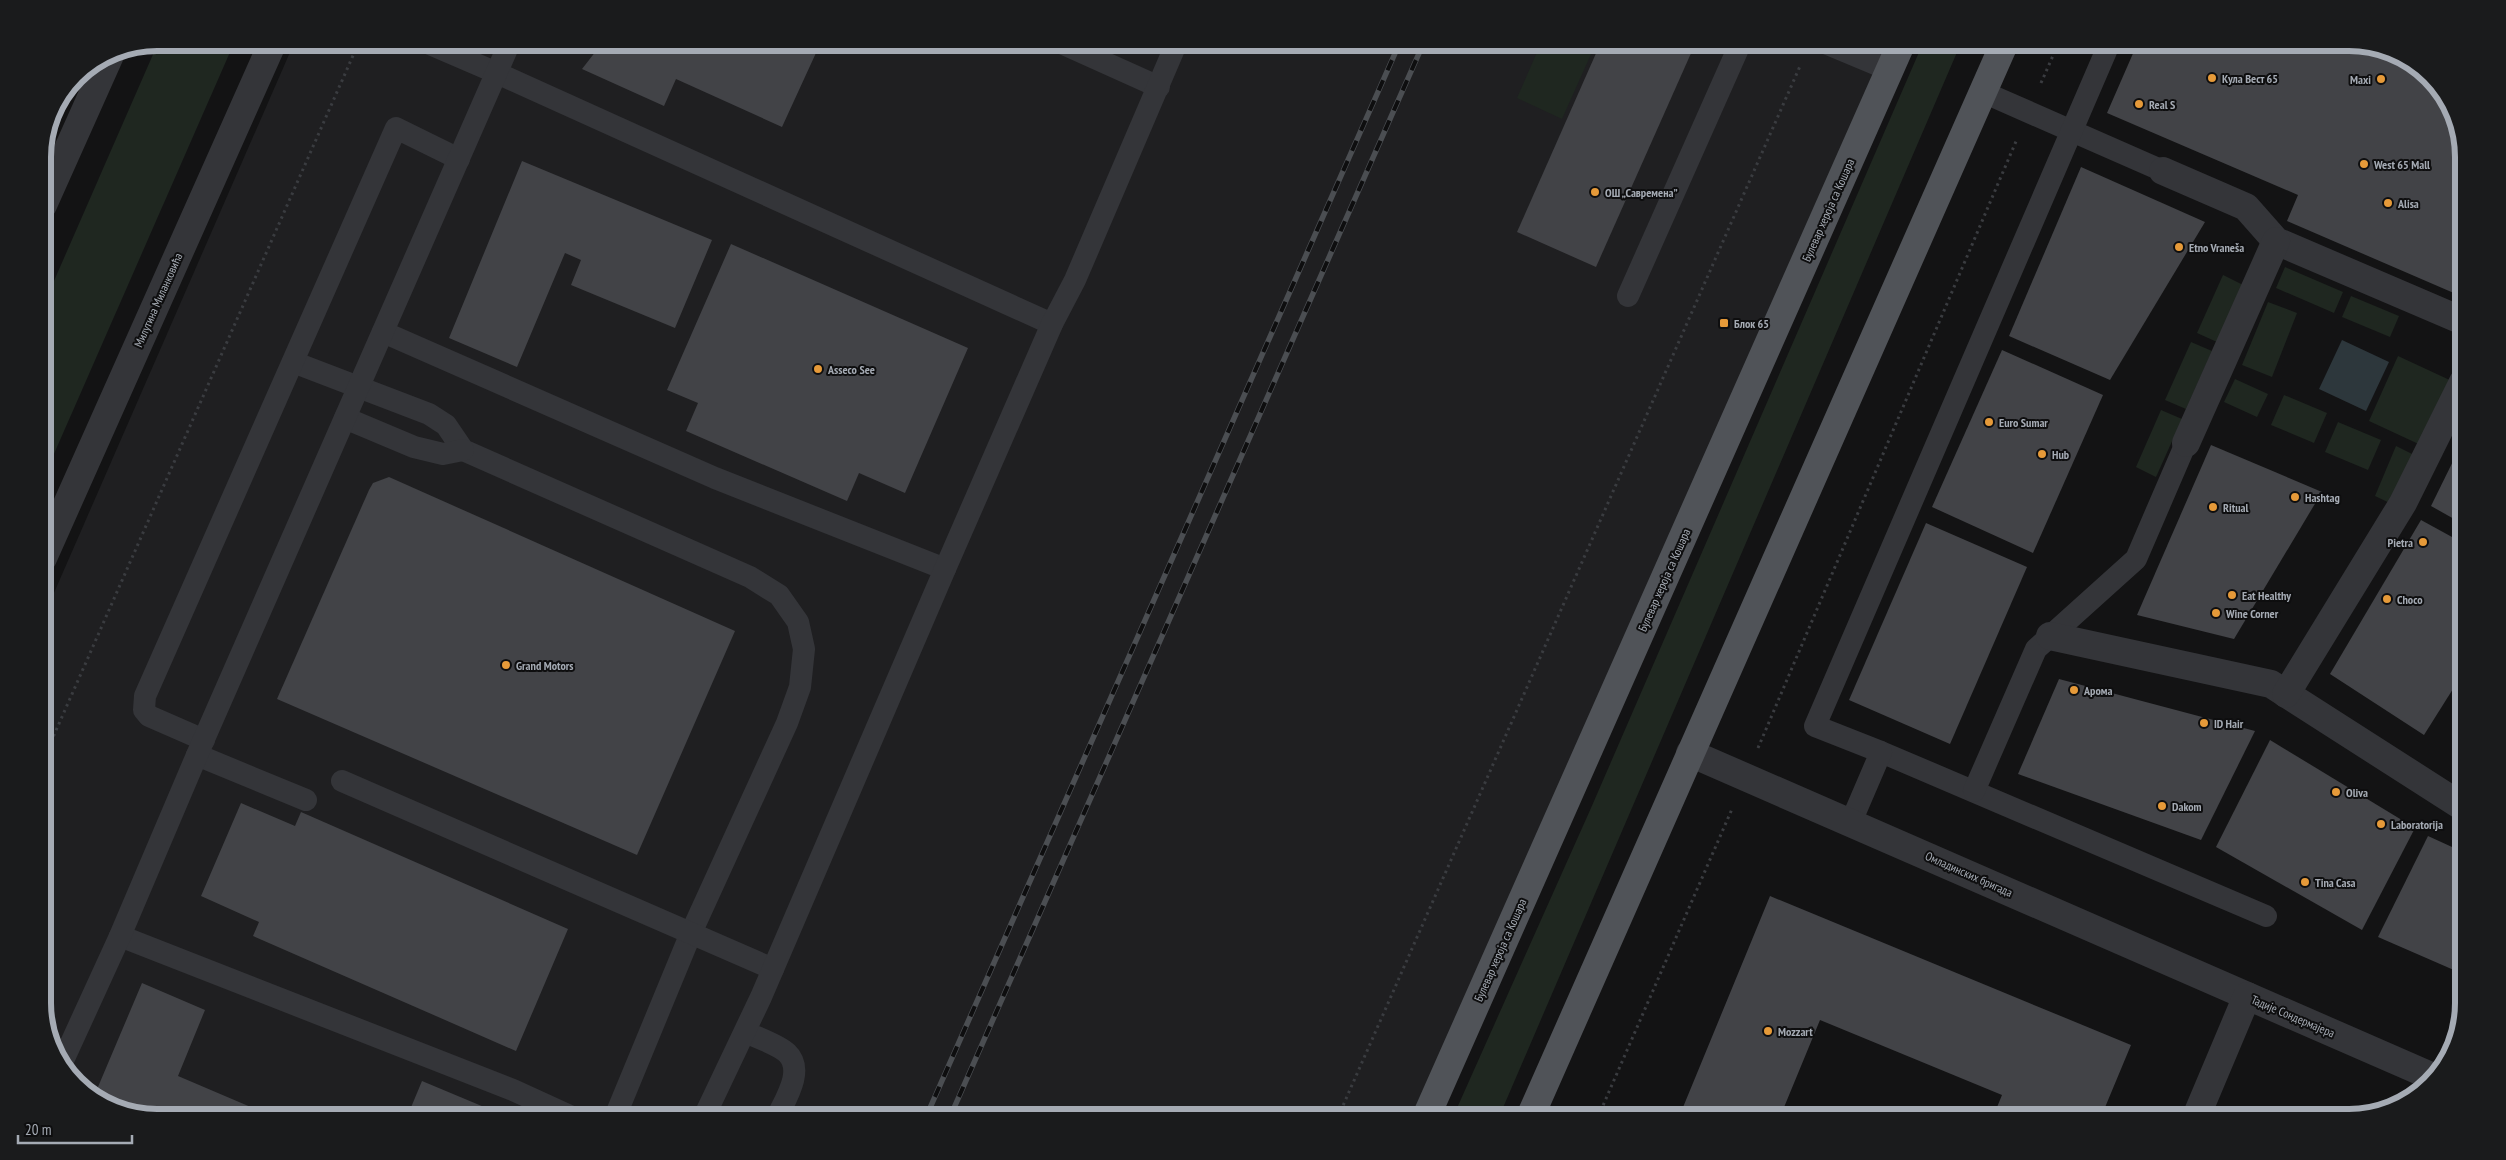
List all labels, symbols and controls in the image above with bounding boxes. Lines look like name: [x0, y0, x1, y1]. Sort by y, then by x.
place label: Кула Вест 65: [2222, 71, 2278, 86]
marker: Кула Вест 65: [2206, 72, 2218, 84]
place label: Maxi: [2350, 72, 2371, 87]
marker: Maxi: [2375, 73, 2387, 85]
place label: Real S: [2149, 97, 2175, 112]
marker: Real S: [2133, 98, 2145, 110]
street label: Булевар хероја са Кошара: [1799, 156, 1858, 264]
place label: West 65 Mall: [2373, 157, 2430, 172]
marker: West 65 Mall: [2358, 158, 2370, 170]
place label: ОШ „Савремена”: [1605, 185, 1678, 200]
marker: ОШ „Савремена”: [1589, 186, 1601, 198]
place label: Alisa: [2397, 196, 2419, 211]
marker: Alisa: [2382, 197, 2394, 209]
place label: Etno Vraneša: [2189, 240, 2244, 255]
marker: Etno Vraneša: [2173, 241, 2185, 253]
street label: Милутина Миланковића: [130, 250, 186, 350]
place label: Блок 65: [1734, 316, 1769, 331]
marker: Блок 65: [1718, 317, 1730, 329]
place label: Asseco See: [827, 362, 875, 377]
marker: Asseco See: [812, 363, 824, 375]
place label: Euro Sumar: [1999, 415, 2048, 430]
marker: Euro Sumar: [1983, 416, 1995, 428]
place label: Hub: [2052, 447, 2070, 462]
marker: Hub: [2036, 448, 2048, 460]
place label: Hashtag: [2305, 490, 2340, 505]
marker: Hashtag: [2289, 491, 2301, 503]
place label: Ritual: [2223, 500, 2249, 515]
marker: Ritual: [2207, 501, 2219, 513]
street label: Булевар хероја са Кошара: [1635, 526, 1694, 634]
place label: Pietra: [2387, 535, 2413, 550]
marker: Pietra: [2417, 536, 2429, 548]
place label: Eat Healthy: [2242, 588, 2291, 603]
marker: Eat Healthy: [2226, 589, 2238, 601]
place label: Choco: [2397, 592, 2423, 607]
marker: Choco: [2381, 593, 2393, 605]
place label: Wine Corner: [2225, 606, 2279, 621]
marker: Wine Corner: [2210, 607, 2222, 619]
place label: Grand Motors: [516, 658, 574, 673]
marker: Grand Motors: [500, 659, 512, 671]
place label: Арома: [2083, 683, 2112, 698]
marker: Арома: [2068, 684, 2080, 696]
place label: ID Hair: [2214, 716, 2244, 731]
marker: ID Hair: [2198, 717, 2210, 729]
place label: Oliva: [2346, 785, 2368, 800]
marker: Oliva: [2330, 786, 2342, 798]
place label: Dakom: [2172, 799, 2202, 814]
marker: Dakom: [2156, 800, 2168, 812]
place label: Laboratorija: [2391, 817, 2443, 832]
marker: Laboratorija: [2375, 818, 2387, 830]
street label: Омладинских бригада: [1923, 848, 2015, 900]
place label: Tina Casa: [2315, 875, 2356, 890]
marker: Tina Casa: [2299, 876, 2311, 888]
street label: Булевар хероја са Кошара: [1471, 896, 1530, 1004]
street label: Тадије Сондермајера: [2249, 992, 2337, 1040]
place label: Mozzart: [1778, 1024, 1813, 1039]
marker: Mozzart: [1762, 1025, 1774, 1037]
scale bar: [18, 1112, 131, 1144]
text: 20 m: [25, 1120, 51, 1139]

